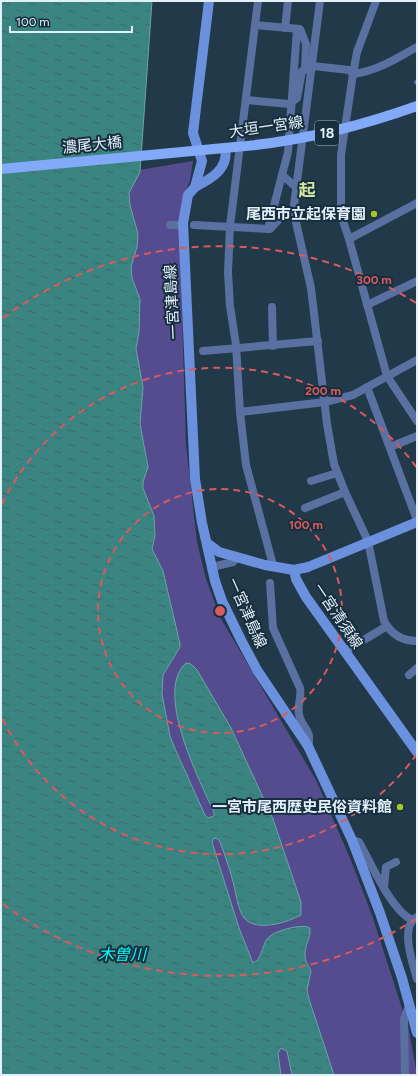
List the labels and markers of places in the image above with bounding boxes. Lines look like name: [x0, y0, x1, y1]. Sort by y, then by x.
place label: 尾西市立起保育園: [246, 205, 366, 223]
marker: 尾西市立起保育園: [369, 209, 379, 219]
centre of rings: [213, 604, 227, 618]
place label: 一宮市尾西歴史民俗資料館: [212, 798, 392, 816]
marker: 一宮市尾西歴史民俗資料館: [395, 802, 405, 812]

